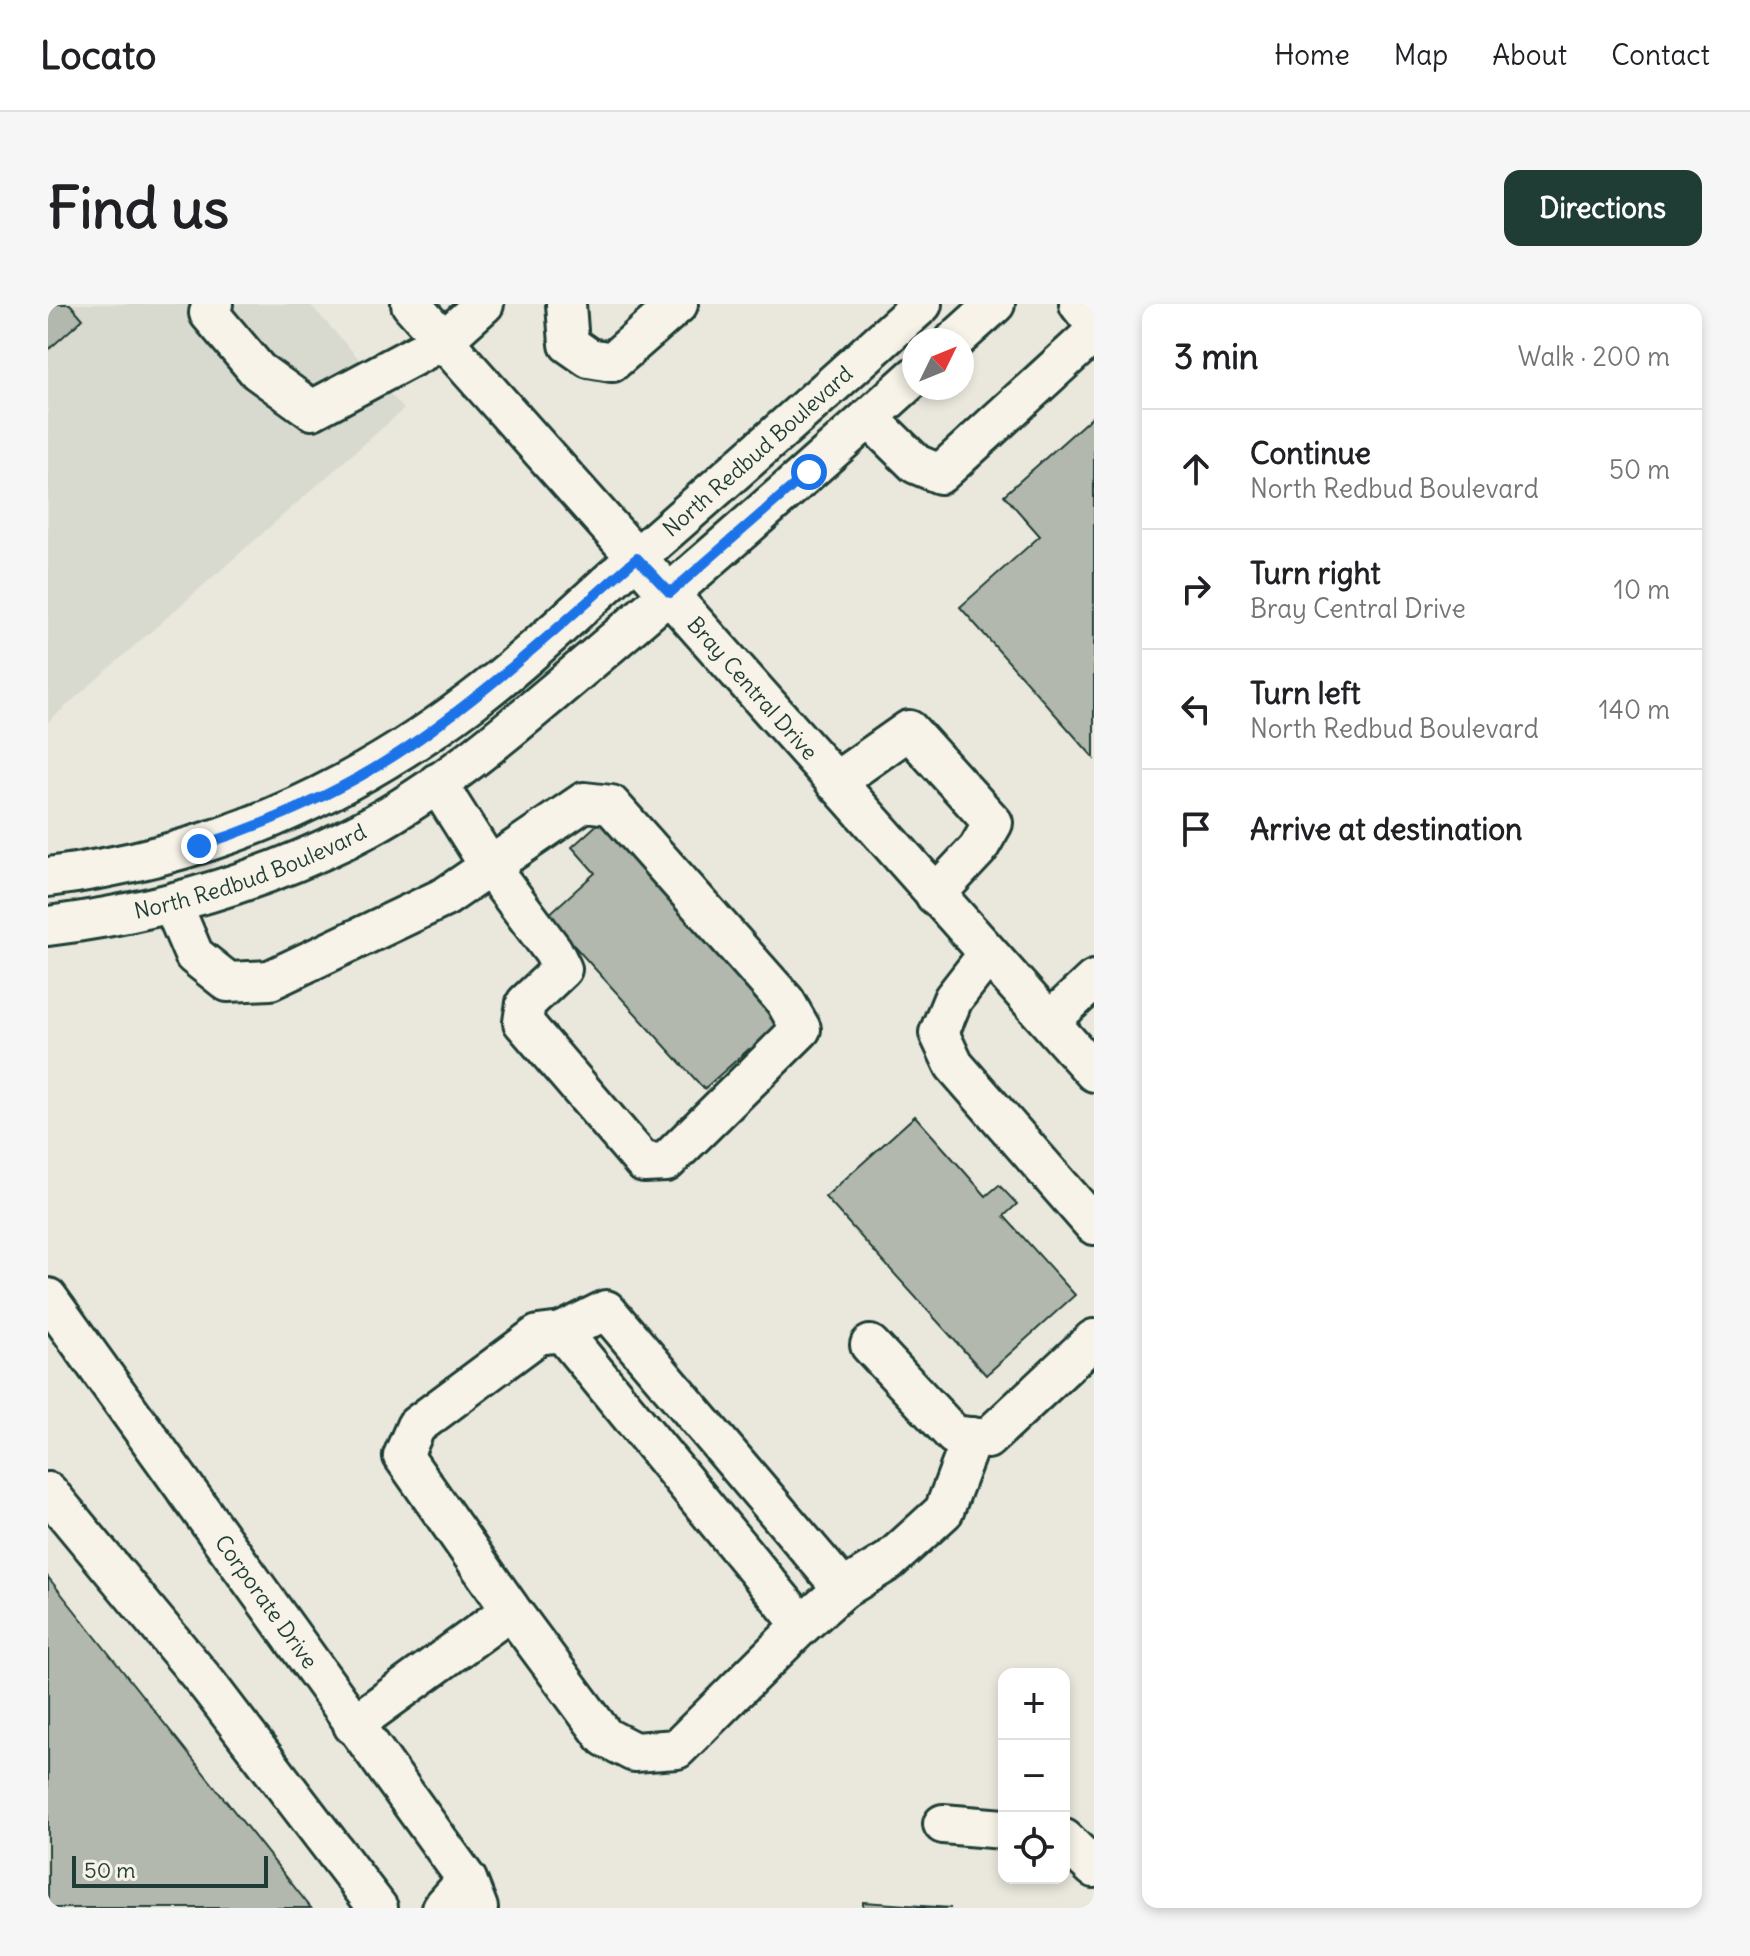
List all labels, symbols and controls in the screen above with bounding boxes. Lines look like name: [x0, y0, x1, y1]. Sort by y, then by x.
text: Locato: [40, 32, 156, 79]
text: Home: [1274, 37, 1350, 73]
text: Map: [1394, 37, 1448, 73]
text: About: [1492, 37, 1567, 73]
text: Contact: [1611, 37, 1710, 73]
button: Directions: [1504, 170, 1702, 246]
text: Find us: [48, 173, 229, 243]
north arrow: [902, 328, 974, 400]
text: 3 min: [1174, 335, 1259, 378]
text: Walk · 200 m: [1518, 340, 1670, 373]
street label: North Redbud Boulevard: [657, 359, 858, 543]
text: Continue: [1250, 434, 1371, 472]
icon: ahead: [1174, 447, 1218, 491]
text: 50 m: [1609, 453, 1670, 486]
route start: [791, 454, 827, 490]
text: North Redbud Boulevard: [1250, 472, 1539, 505]
text: Turn right: [1250, 554, 1381, 592]
icon: right: [1174, 567, 1218, 611]
text: 10 m: [1614, 573, 1670, 606]
text: Bray Central Drive: [1250, 592, 1466, 625]
street label: Bray Central Drive: [681, 611, 824, 766]
text: Turn left: [1250, 674, 1361, 712]
icon: left: [1174, 687, 1218, 731]
text: 140 m: [1599, 693, 1670, 726]
text: North Redbud Boulevard: [1250, 712, 1539, 745]
icon: arrive: [1174, 807, 1218, 851]
text: Arrive at destination: [1250, 810, 1522, 848]
street label: North Redbud Boulevard: [131, 817, 371, 925]
route end: [181, 828, 217, 864]
street label: Corporate Drive: [209, 1529, 324, 1674]
map controls: [998, 1668, 1070, 1884]
button: +: [998, 1668, 1070, 1740]
button: −: [998, 1740, 1070, 1812]
button: locate: [998, 1812, 1070, 1884]
scale bar: [72, 1852, 268, 1888]
text: 50 m: [84, 1856, 136, 1884]

